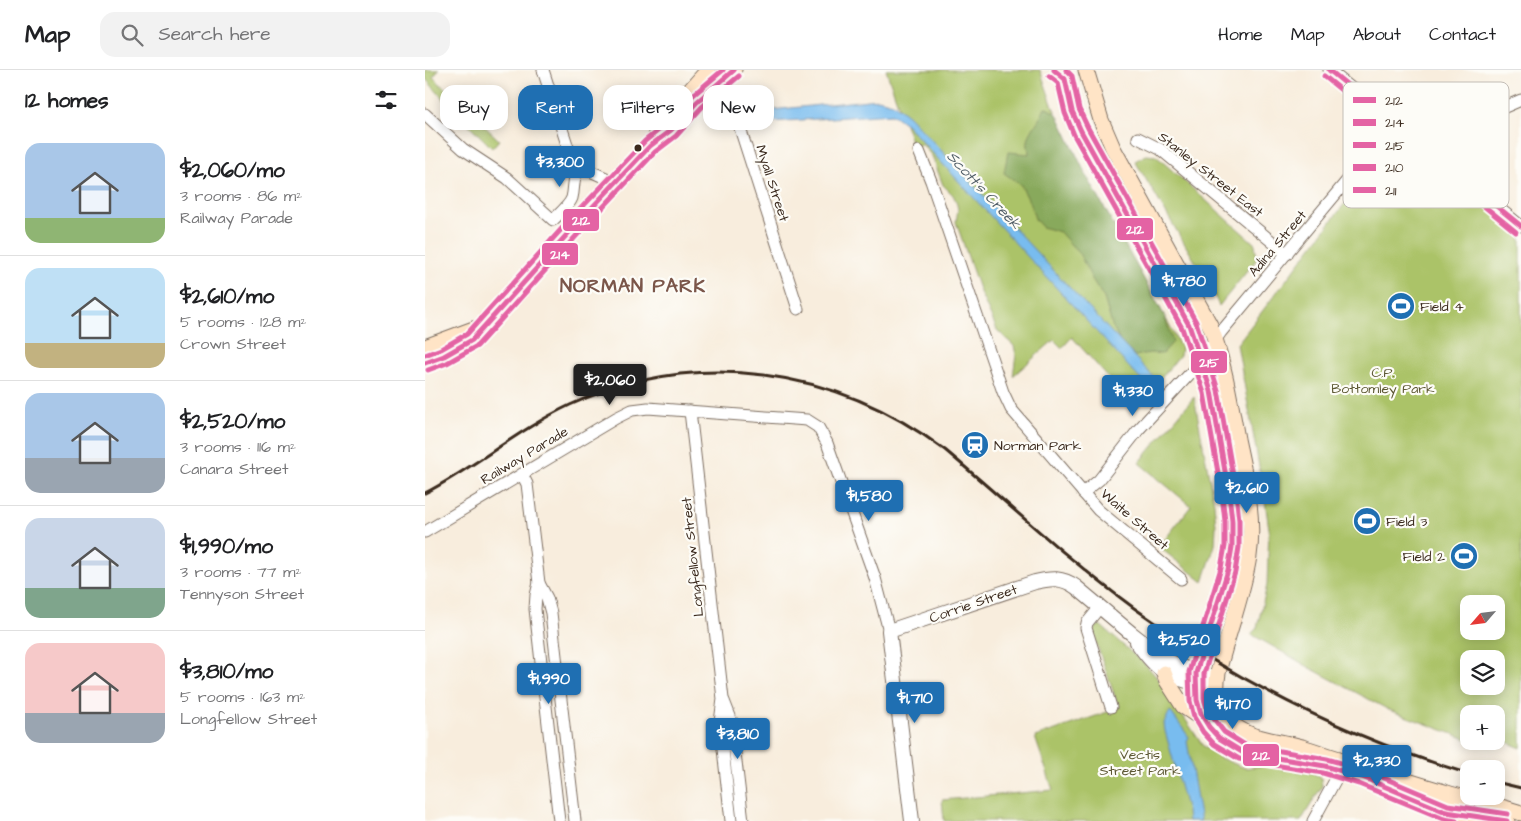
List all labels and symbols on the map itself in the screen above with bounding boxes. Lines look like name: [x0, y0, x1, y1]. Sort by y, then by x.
legend: [1343, 82, 1509, 208]
text: 212: [1385, 91, 1403, 111]
text: 214: [1385, 113, 1405, 133]
street label: Stanley Street East: [1154, 127, 1268, 223]
text: 215: [1385, 136, 1405, 156]
street label: Myall Street: [750, 142, 794, 225]
unlabelled marker: [633, 143, 643, 153]
pin: $3,300: [519, 146, 601, 188]
water label: Scott's Creek: [942, 147, 1026, 235]
text: 210: [1385, 158, 1404, 178]
text: 211: [1385, 181, 1397, 201]
street label: Adina Street: [1244, 206, 1312, 281]
line badge: 212: [562, 208, 600, 232]
text: 212: [571, 211, 591, 231]
line badge: 212: [1116, 217, 1154, 241]
text: 212: [1125, 220, 1145, 240]
line badge: 214: [541, 242, 579, 266]
text: 214: [549, 245, 570, 265]
pin: $1,780: [1143, 264, 1225, 307]
district label: NORMAN PARK: [560, 273, 706, 300]
sports icon: Field 4: [1386, 291, 1416, 321]
place label: Field 4: [1420, 297, 1464, 317]
line badge: 215: [1190, 350, 1228, 374]
text: 215: [1198, 353, 1220, 373]
park label: C.P. Bottomley Park: [1331, 363, 1435, 399]
pin: $2,060: [569, 364, 651, 406]
pin: $1,330: [1092, 374, 1174, 417]
street label: Railway Parade: [477, 422, 572, 490]
station icon: Norman Park: [960, 430, 990, 460]
place label: Norman Park: [994, 436, 1082, 456]
pin: $2,610: [1206, 472, 1288, 514]
pin: $1,580: [828, 480, 910, 522]
street label: Waite Street: [1096, 485, 1173, 555]
street label: Longfellow Street: [677, 496, 709, 618]
sports icon: Field 3: [1352, 506, 1382, 536]
place label: Field 3: [1386, 512, 1428, 532]
sports icon: Field 2: [1449, 541, 1479, 571]
place label: Field 2: [1403, 547, 1445, 567]
street label: Corrie Street: [927, 579, 1020, 628]
north arrow: [1460, 595, 1505, 640]
pin: $2,520: [1143, 624, 1225, 666]
pin: $1,990: [508, 662, 590, 705]
pin: $1,710: [874, 682, 956, 724]
pin: $1,170: [1192, 688, 1274, 730]
pin: $3,810: [697, 718, 779, 760]
line badge: 212: [1242, 743, 1280, 767]
pin: $2,330: [1336, 744, 1418, 787]
park label: Vectis Street Park: [1099, 745, 1181, 781]
text: 212: [1251, 746, 1271, 766]

